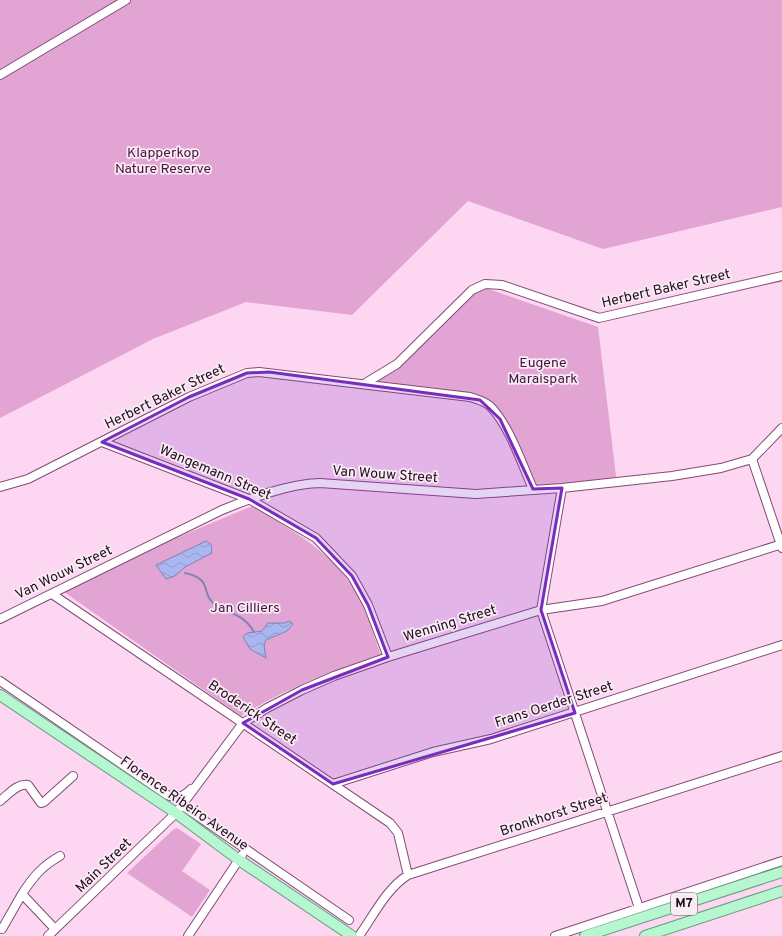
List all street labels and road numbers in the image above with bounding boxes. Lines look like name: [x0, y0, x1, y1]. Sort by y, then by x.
street label: Herbert Baker Street: [600, 266, 732, 312]
street label: Herbert Baker Street: [102, 361, 228, 433]
street label: Wangemann Street: [157, 442, 273, 504]
street label: Van Wouw Street: [332, 463, 438, 487]
street label: Van Wouw Street: [13, 542, 115, 604]
street label: Wenning Street: [401, 602, 499, 646]
street label: Broderick Street: [205, 677, 299, 749]
street label: Frans Oerder Street: [493, 678, 615, 732]
street label: Florence Ribeiro Avenue: [117, 753, 251, 855]
street label: Bronkhorst Street: [498, 790, 610, 840]
street label: Main Street: [72, 835, 136, 897]
road number: M7: [671, 893, 697, 915]

